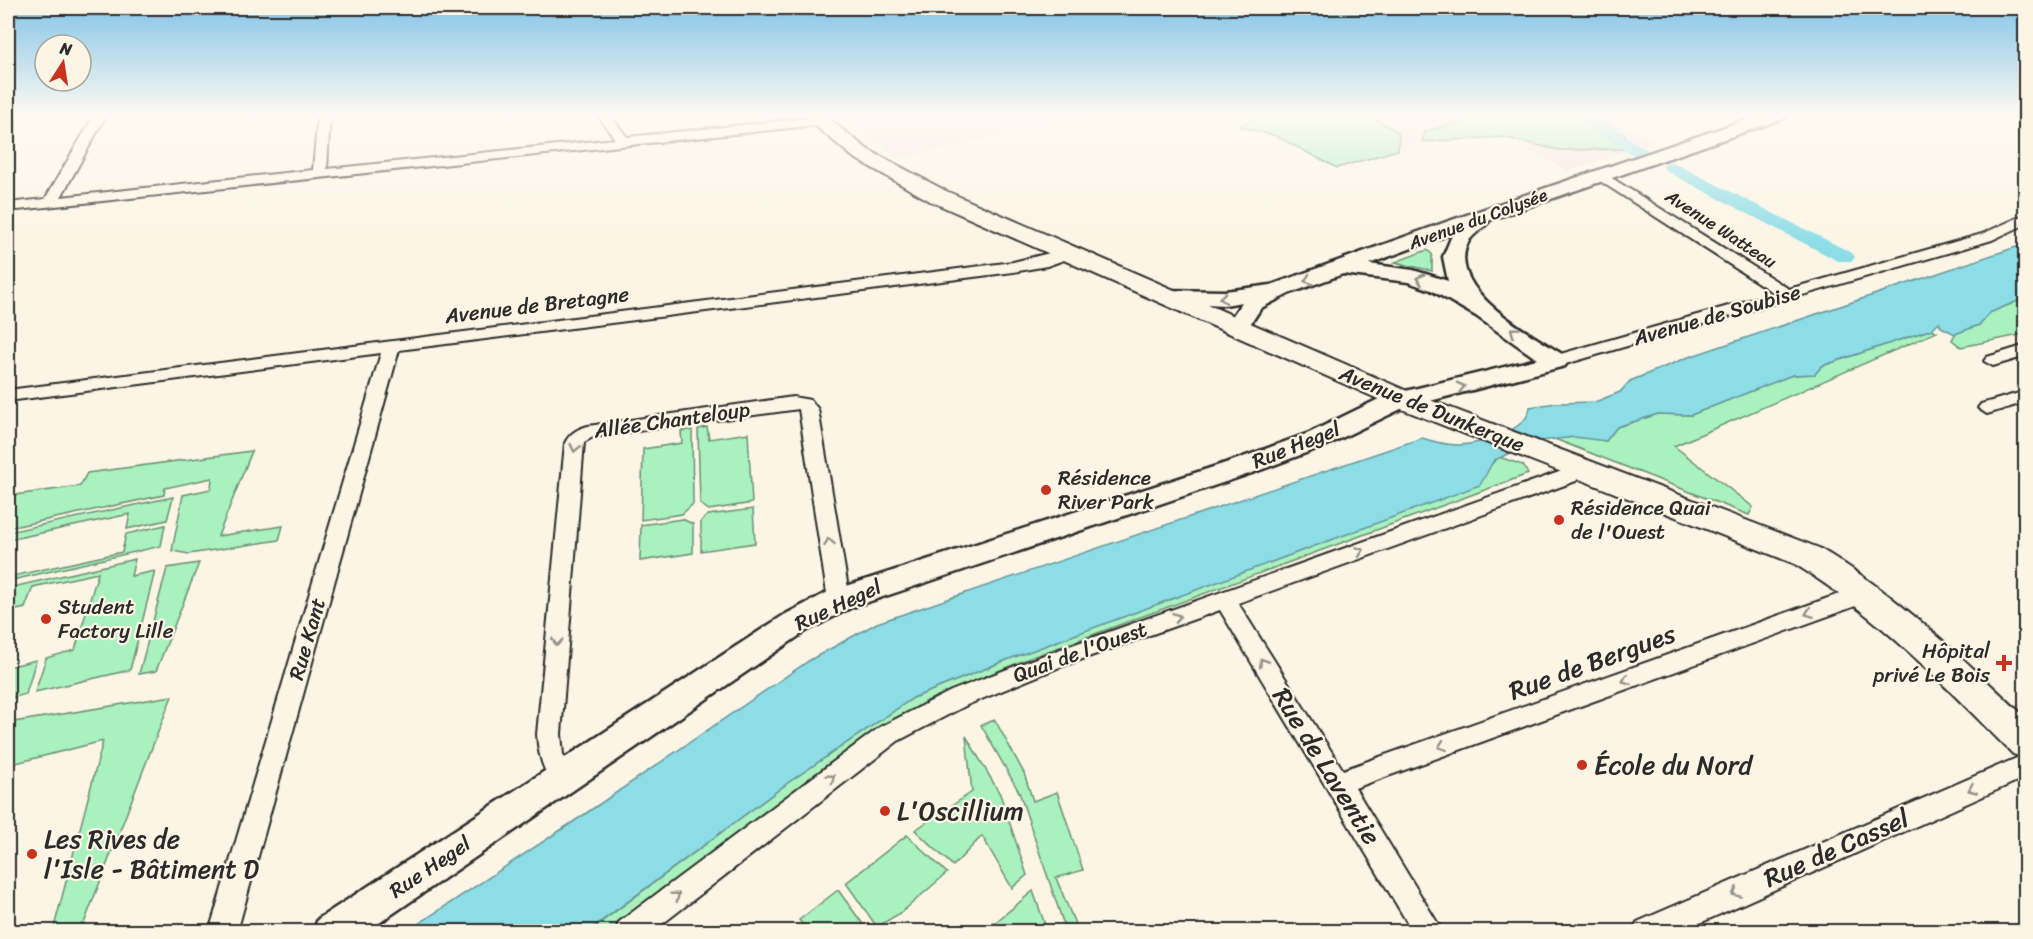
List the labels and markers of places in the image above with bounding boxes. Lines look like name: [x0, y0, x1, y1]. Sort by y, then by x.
place label: Résidence River Park: [1058, 459, 1155, 521]
marker: Résidence River Park: [1039, 483, 1053, 497]
place label: Résidence Quai de l'Ouest: [1571, 489, 1712, 551]
marker: Résidence Quai de l'Ouest: [1552, 513, 1566, 527]
place label: Student Factory Lille: [58, 588, 174, 650]
marker: Student Factory Lille: [39, 612, 53, 626]
place label: Hôpital privé Le Bois: [1872, 632, 1991, 694]
marker: Hôpital privé Le Bois: [1995, 654, 2013, 672]
place label: École du Nord: [1594, 742, 1754, 788]
marker: École du Nord: [1575, 758, 1589, 772]
place label: L'Oscillium: [897, 788, 1024, 834]
marker: L'Oscillium: [878, 804, 892, 818]
place label: Les Rives de l'Isle - Bâtiment D: [44, 816, 259, 892]
marker: Les Rives de l'Isle - Bâtiment D: [25, 847, 39, 861]

